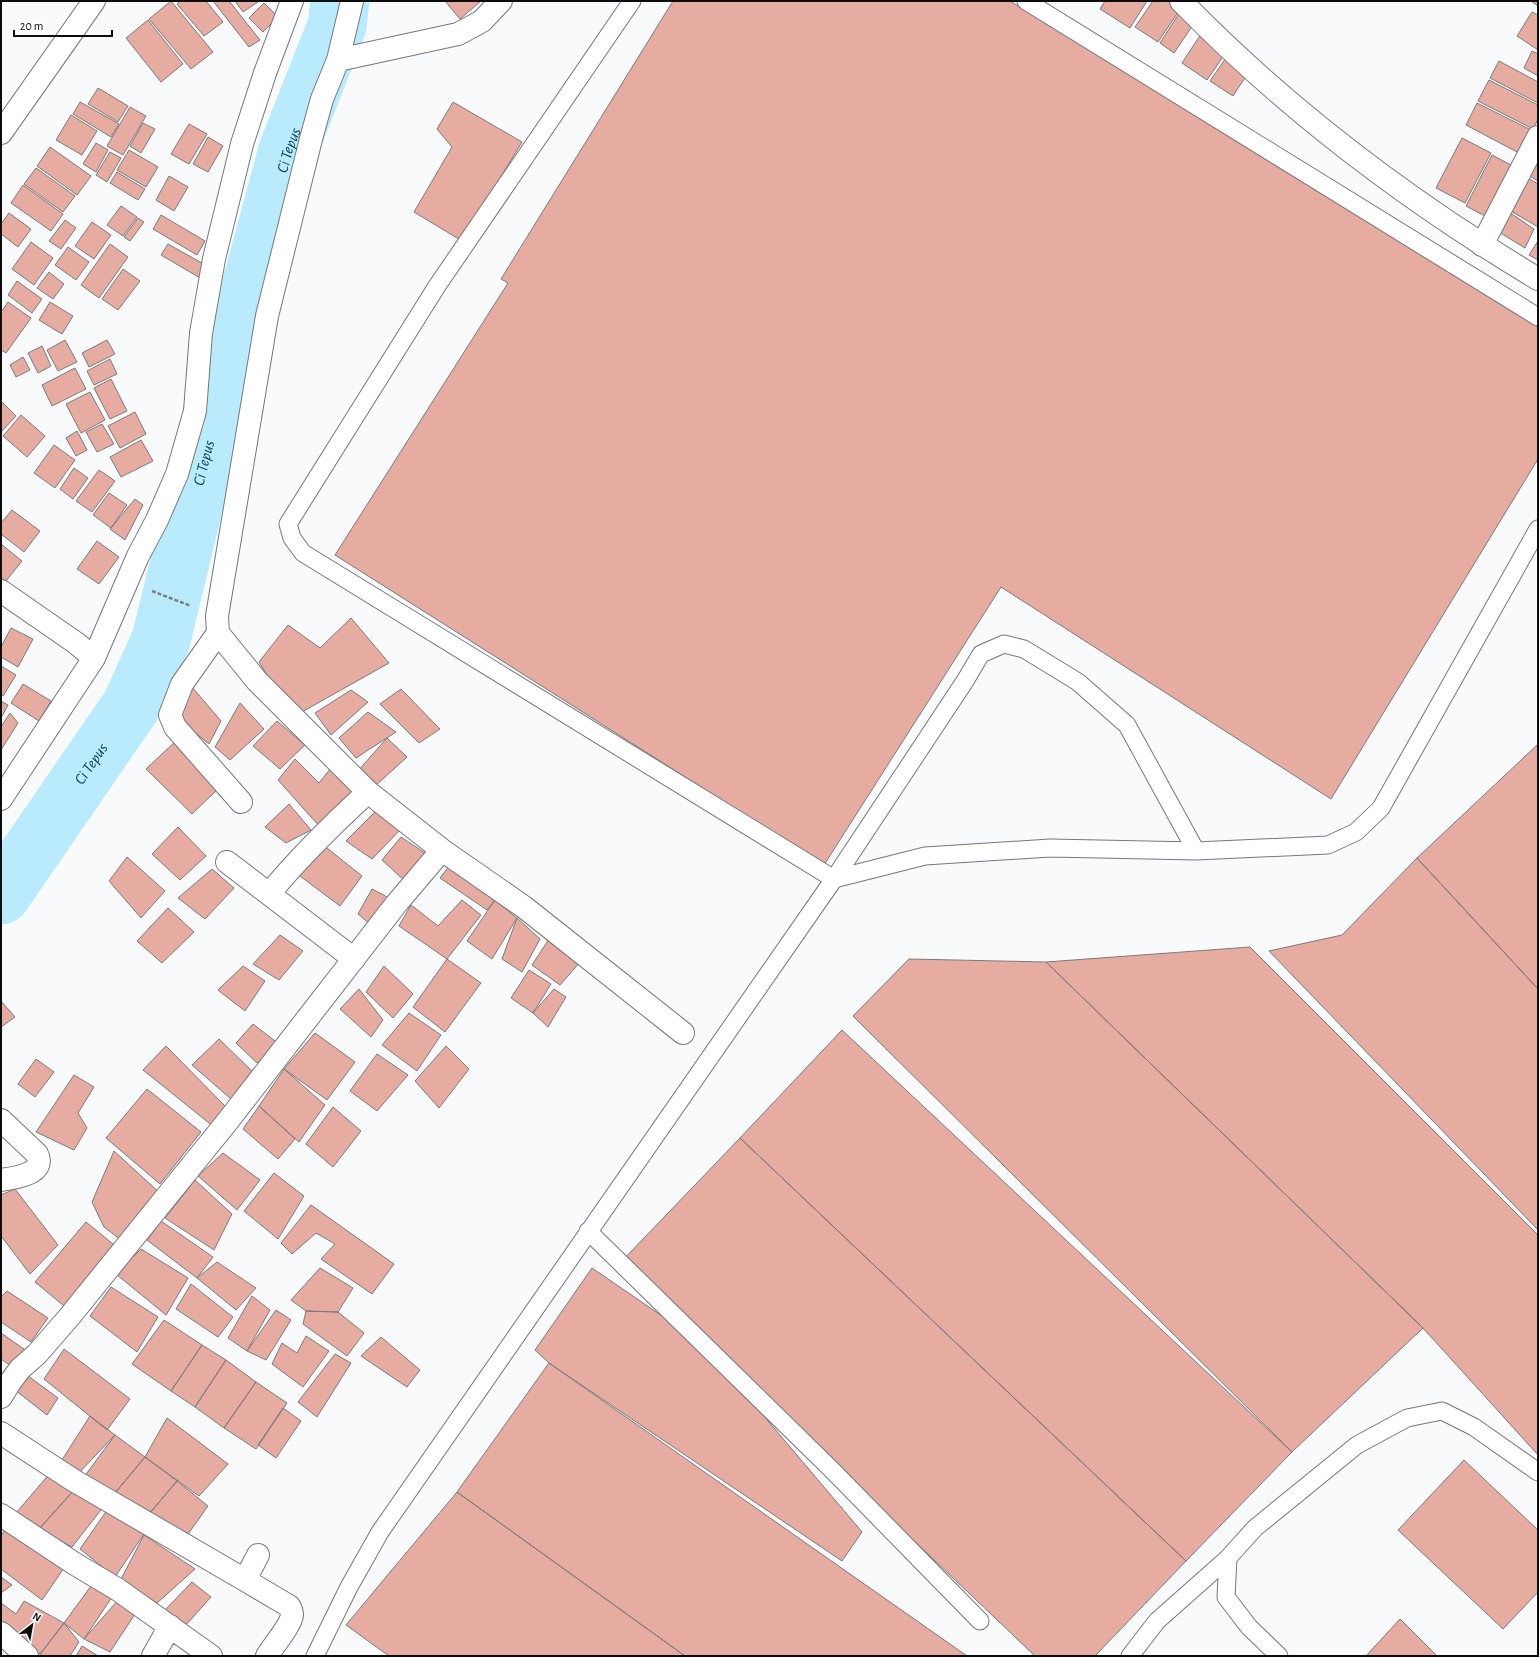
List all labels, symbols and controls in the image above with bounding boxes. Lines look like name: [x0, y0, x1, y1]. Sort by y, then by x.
scale bar: [14, 12, 112, 38]
text: 20 m: [20, 20, 43, 32]
water label: Ci Tepus: [274, 126, 304, 174]
water label: Ci Tepus: [191, 439, 217, 487]
water label: Ci Tepus: [71, 741, 111, 787]
north arrow: [12, 1605, 52, 1645]
text: N: [31, 1610, 43, 1624]

